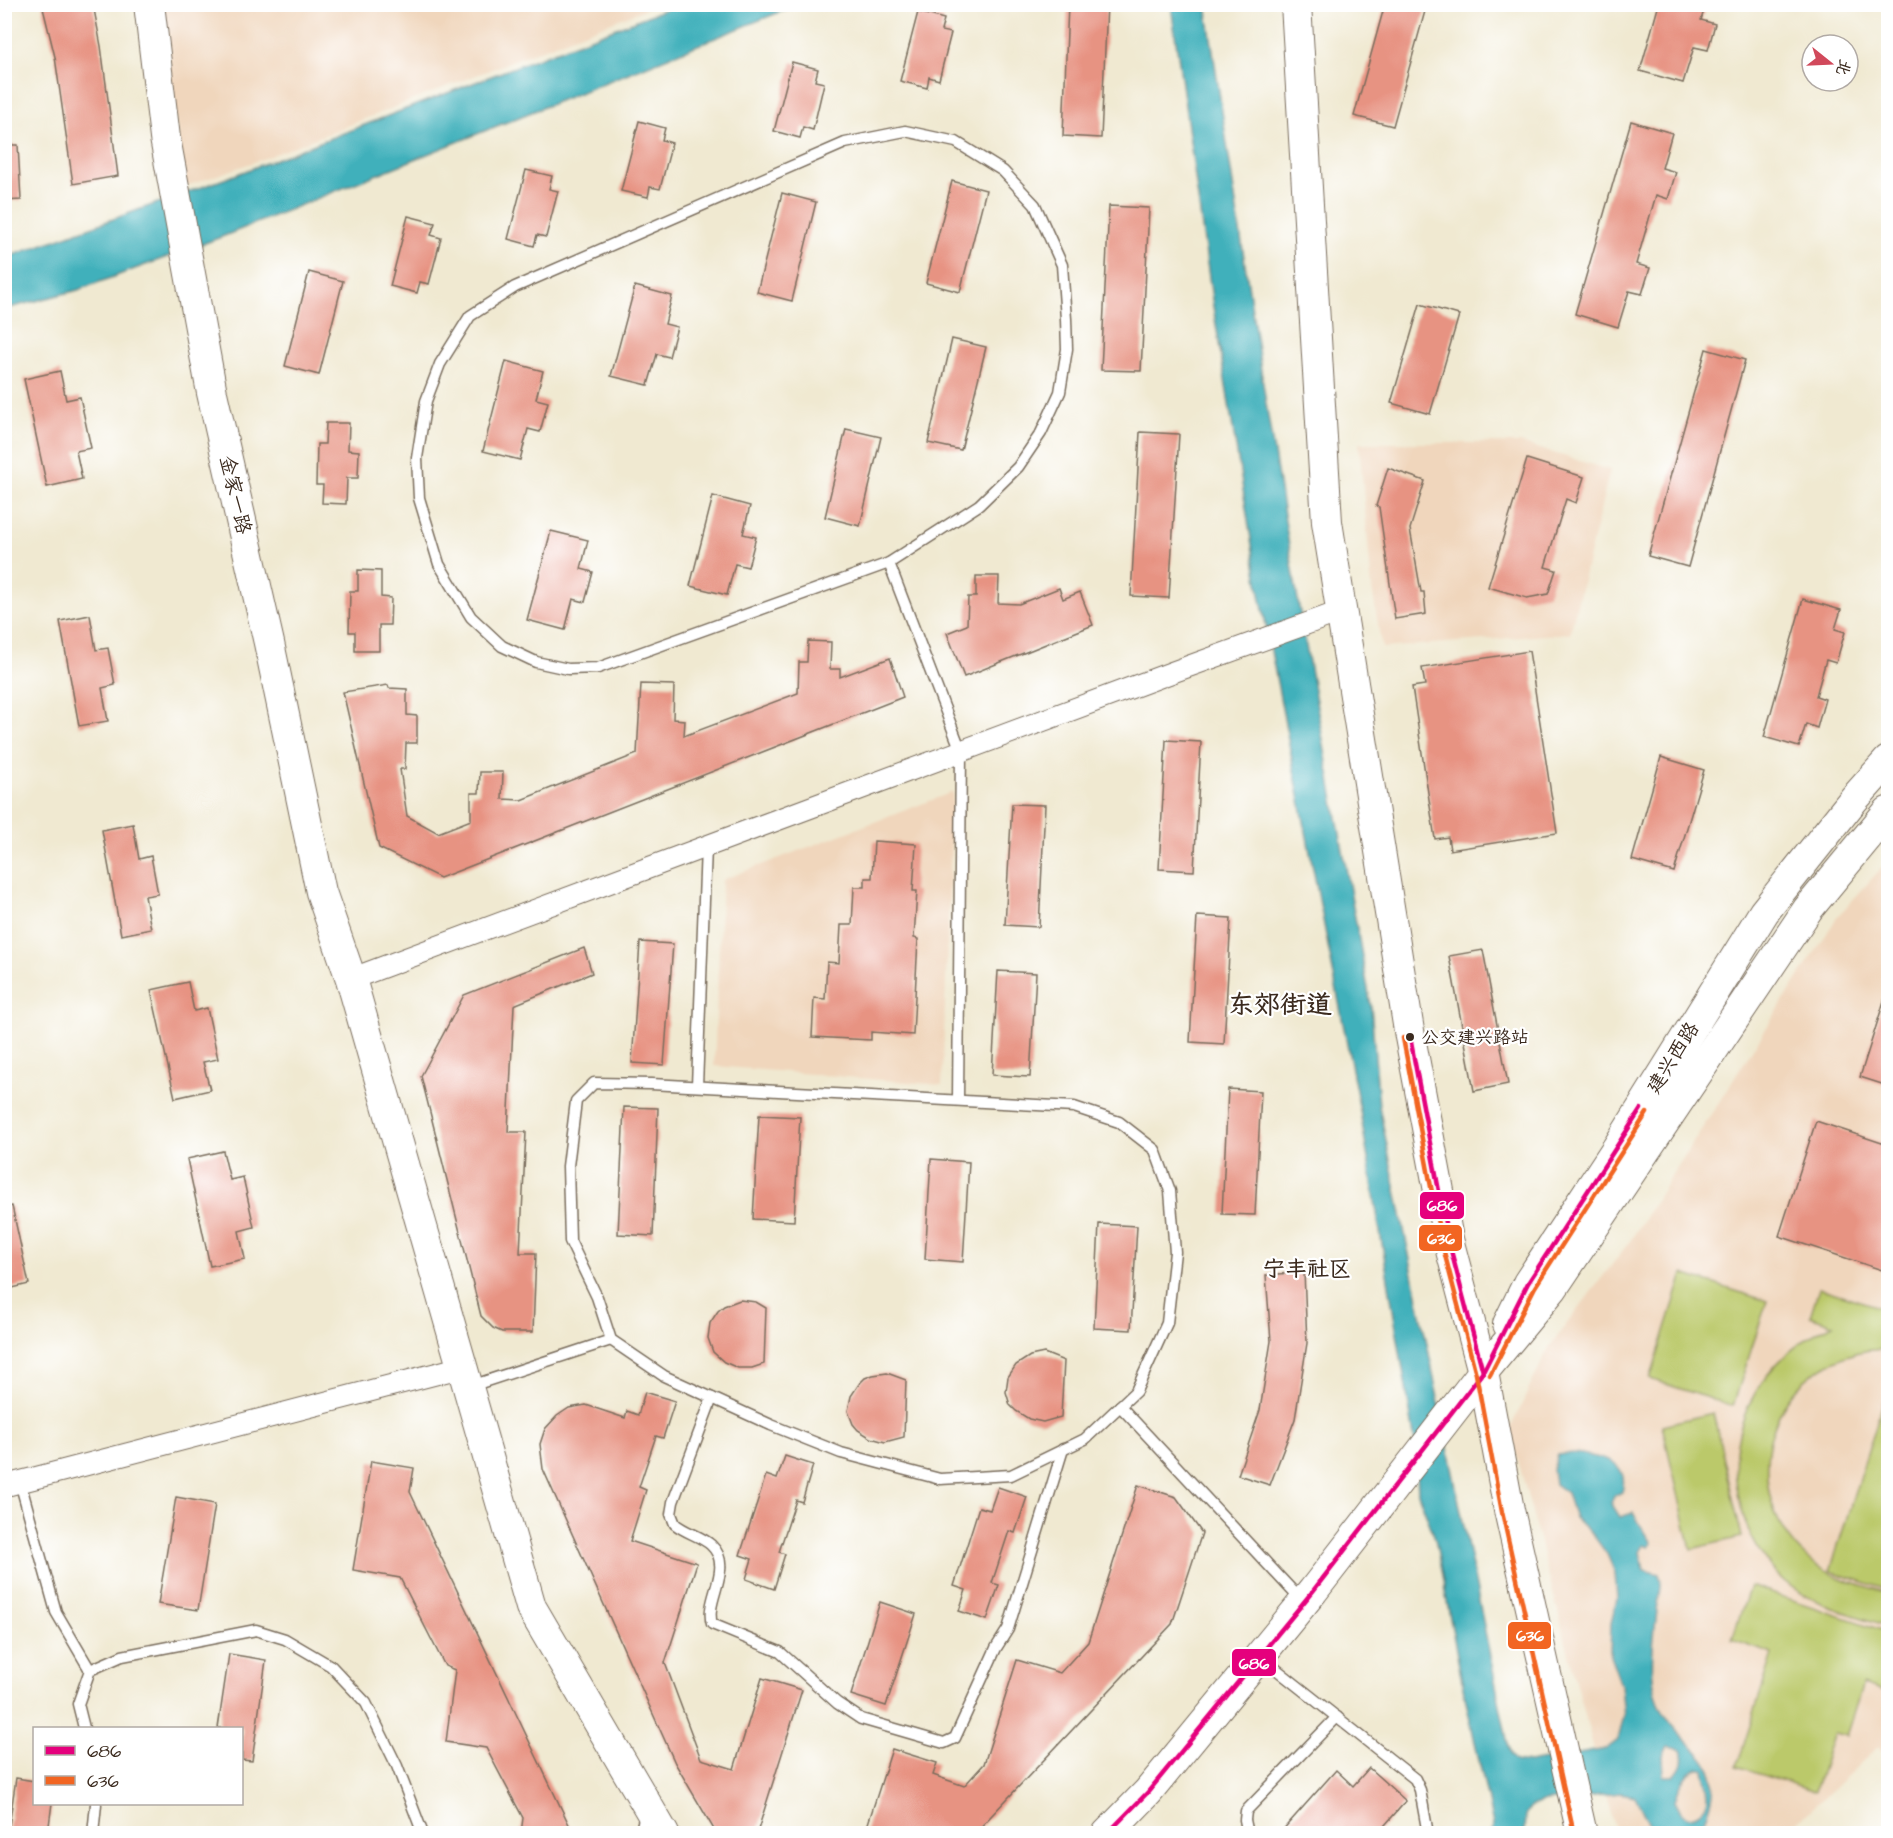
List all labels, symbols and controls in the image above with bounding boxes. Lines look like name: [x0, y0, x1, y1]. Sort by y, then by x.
north arrow: [1800, 33, 1860, 93]
text: 北: [1830, 56, 1856, 78]
street label: 金家一路: [212, 453, 258, 538]
district label: 东郊街道: [1228, 987, 1332, 1023]
street label: 建兴西路: [1640, 1016, 1707, 1099]
place label: 公交建兴路站: [1421, 1025, 1529, 1050]
marker: 公交建兴路站: [1404, 1031, 1416, 1043]
line badge: 686: [1419, 1191, 1465, 1220]
text: 686: [1427, 1195, 1457, 1217]
line badge: 636: [1418, 1224, 1463, 1252]
text: 636: [1427, 1228, 1455, 1250]
district label: 宁丰社区: [1263, 1254, 1351, 1285]
line badge: 636: [1507, 1621, 1552, 1650]
text: 636: [1516, 1625, 1544, 1647]
line badge: 686: [1231, 1648, 1277, 1677]
text: 686: [1239, 1653, 1269, 1675]
legend: [33, 1727, 243, 1805]
text: 686: [87, 1739, 121, 1764]
text: 636: [87, 1769, 119, 1794]

